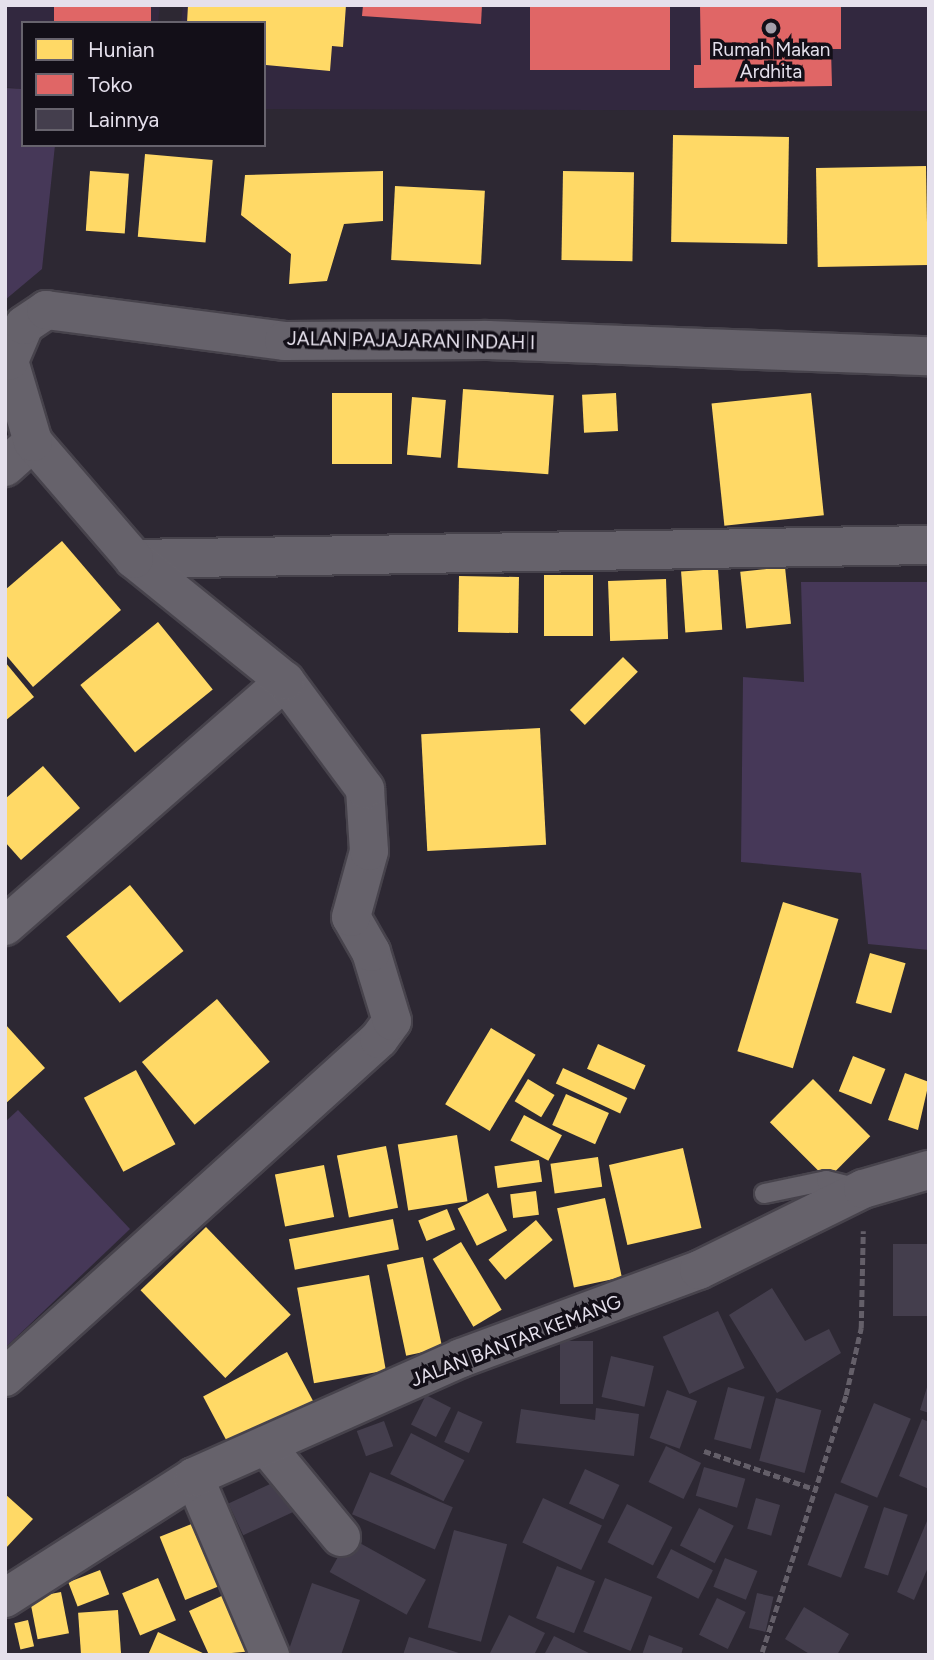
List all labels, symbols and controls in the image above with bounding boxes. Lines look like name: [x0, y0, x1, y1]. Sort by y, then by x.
marker: Rumah Makan Ardhita: [763, 20, 779, 36]
legend: [21, 21, 266, 147]
text: Hunian: [88, 37, 155, 62]
place label: Rumah Makan Ardhita: [712, 39, 830, 83]
text: Toko: [88, 72, 133, 97]
text: Lainnya: [88, 107, 159, 132]
street label: JALAN PAJAJARAN INDAH I: [287, 327, 535, 355]
street label: JALAN BANTAR KEMANG: [408, 1290, 624, 1392]

